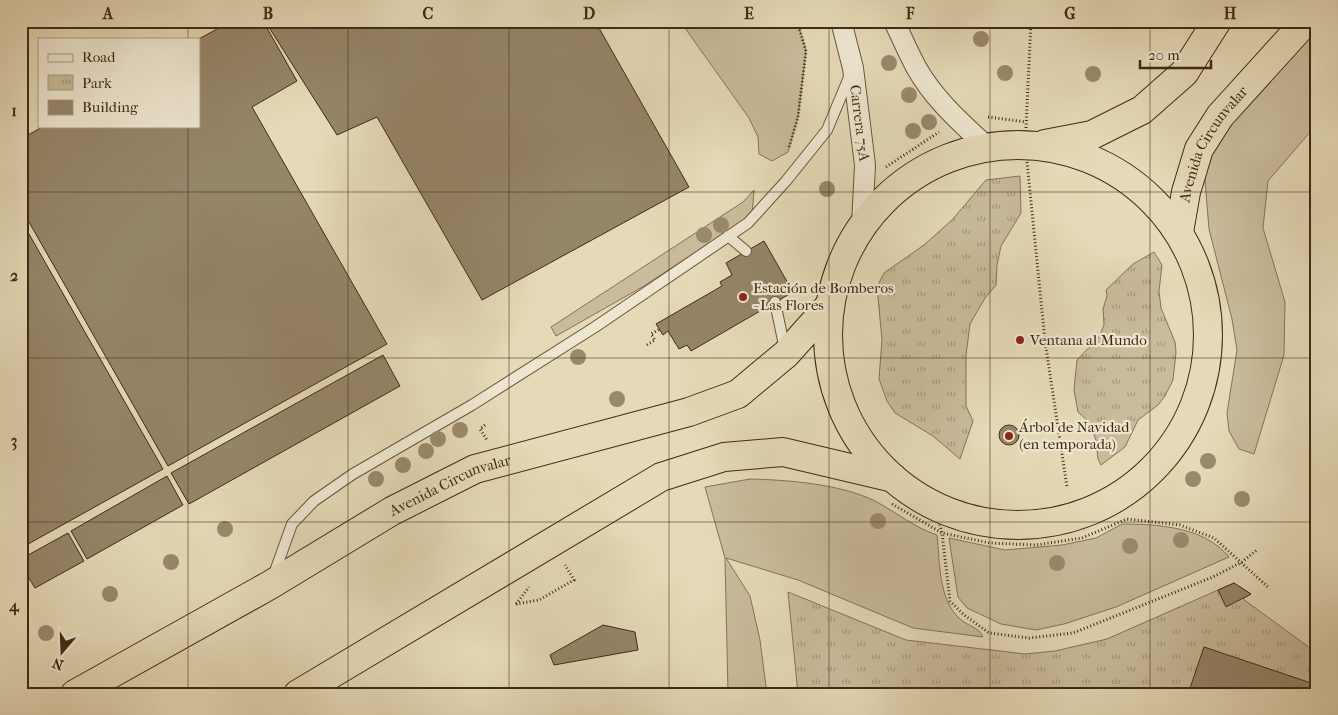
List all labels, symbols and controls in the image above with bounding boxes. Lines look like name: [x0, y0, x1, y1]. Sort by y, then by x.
text: A: [102, 4, 114, 23]
text: B: [263, 4, 273, 23]
text: C: [423, 4, 434, 23]
text: D: [583, 4, 595, 23]
text: E: [744, 4, 754, 23]
text: F: [905, 4, 915, 23]
text: G: [1064, 4, 1076, 23]
text: H: [1224, 4, 1237, 23]
legend: [38, 38, 200, 128]
scale bar: [1140, 38, 1212, 70]
text: 20 m: [1148, 46, 1180, 64]
text: Road: [82, 48, 116, 66]
text: Park: [82, 74, 112, 92]
street label: Avenida Circunvalar: [1175, 82, 1252, 205]
street label: Carrera 75A: [846, 84, 874, 163]
text: Building: [82, 98, 139, 116]
text: 1: [11, 101, 17, 120]
text: 2: [10, 266, 18, 285]
place label: Estación de Bomberos - Las Flores: [753, 279, 894, 314]
marker: Estación de Bomberos - Las Flores: [737, 291, 749, 303]
place label: Ventana al Mundo: [1029, 331, 1147, 349]
marker: Ventana al Mundo: [1014, 334, 1026, 346]
place label: Árbol de Navidad (en temporada): [1018, 418, 1130, 453]
marker: Árbol de Navidad (en temporada): [1003, 430, 1015, 442]
text: 3: [11, 431, 17, 451]
street label: Avenida Circunvalar: [385, 451, 513, 520]
text: 4: [8, 596, 20, 616]
north arrow: [38, 628, 88, 678]
text: N: [50, 654, 66, 674]

